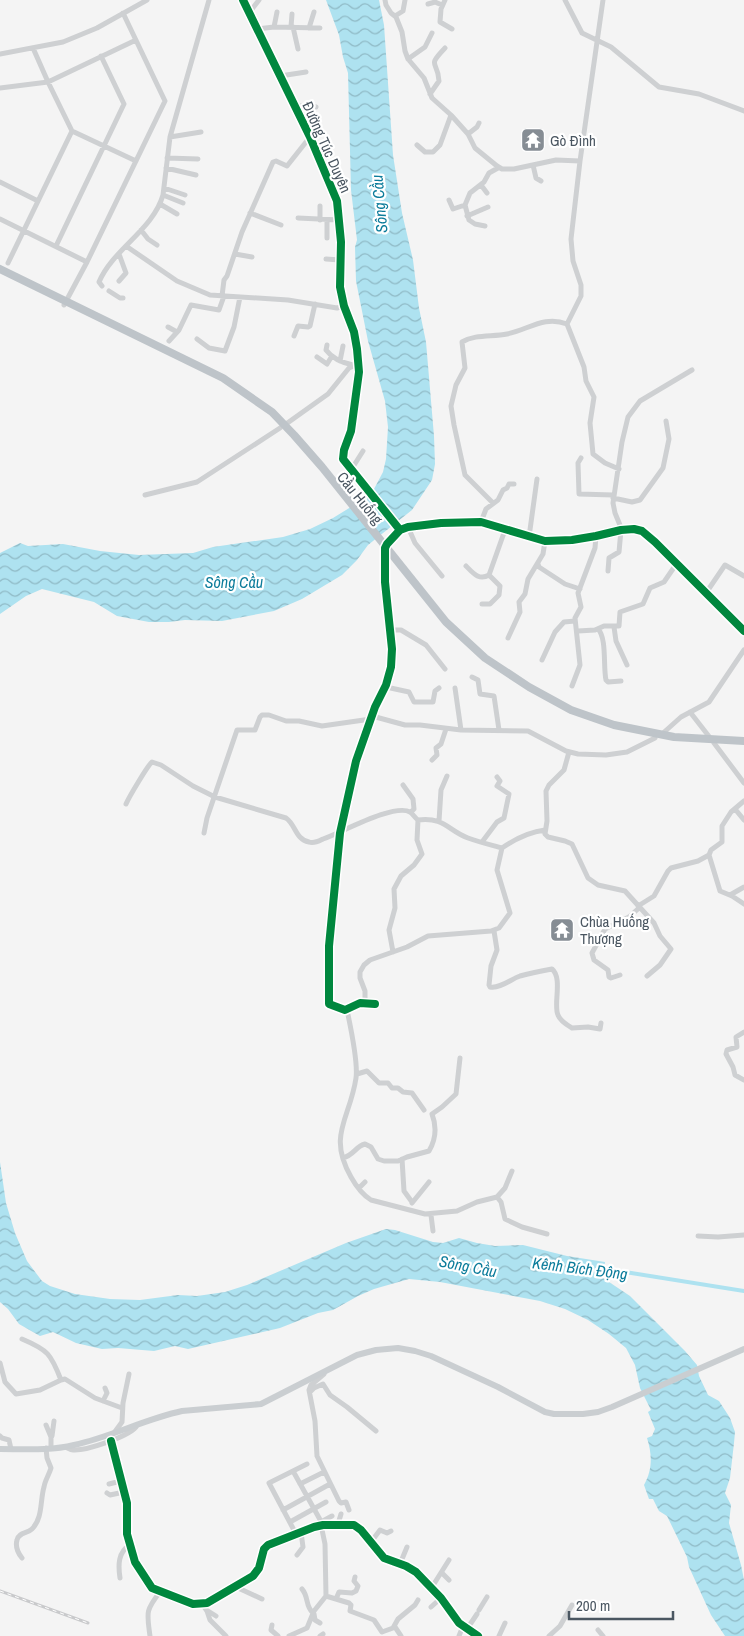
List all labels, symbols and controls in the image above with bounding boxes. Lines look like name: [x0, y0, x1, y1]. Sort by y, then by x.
street label: Đường Túc Duyên: [297, 98, 357, 196]
temple icon: Gò Đình: [520, 127, 546, 153]
place label: Gò Đình: [550, 130, 596, 151]
water label: Sông Cầu: [365, 174, 393, 234]
street label: Cầu Huống: [332, 467, 388, 529]
water label: Sông Cầu: [205, 571, 263, 593]
place label: Chùa Huống Thượng: [580, 911, 649, 949]
temple icon: Chùa Huống Thượng: [549, 917, 575, 943]
water label: Sông Cầu: [437, 1250, 499, 1282]
water label: Kênh Bích Động: [531, 1251, 629, 1285]
scale bar: [569, 1588, 673, 1620]
text: 200 m: [576, 1595, 610, 1616]

